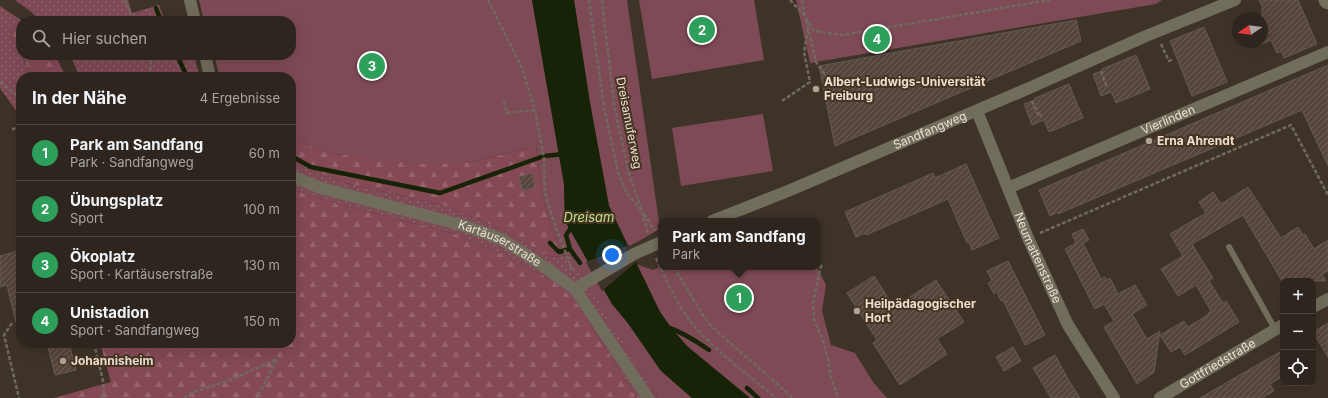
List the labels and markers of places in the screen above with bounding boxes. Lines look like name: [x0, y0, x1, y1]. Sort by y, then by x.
pin: 2: [689, 15, 715, 45]
pin: 4: [864, 24, 890, 54]
pin: 3: [359, 51, 385, 81]
place label: Albert-Ludwigs-Universität Freiburg: [824, 74, 986, 103]
marker: Albert-Ludwigs-Universität Freiburg: [811, 84, 821, 94]
place label: Erna Ahrendt: [1157, 133, 1235, 148]
marker: Erna Ahrendt: [1144, 136, 1154, 146]
pin: 1: [726, 283, 752, 313]
place label: Heilpädagogischer Hort: [865, 296, 976, 325]
marker: Heilpädagogischer Hort: [852, 306, 862, 316]
place label: Johannisheim: [71, 353, 154, 368]
marker: Johannisheim: [58, 356, 68, 366]

